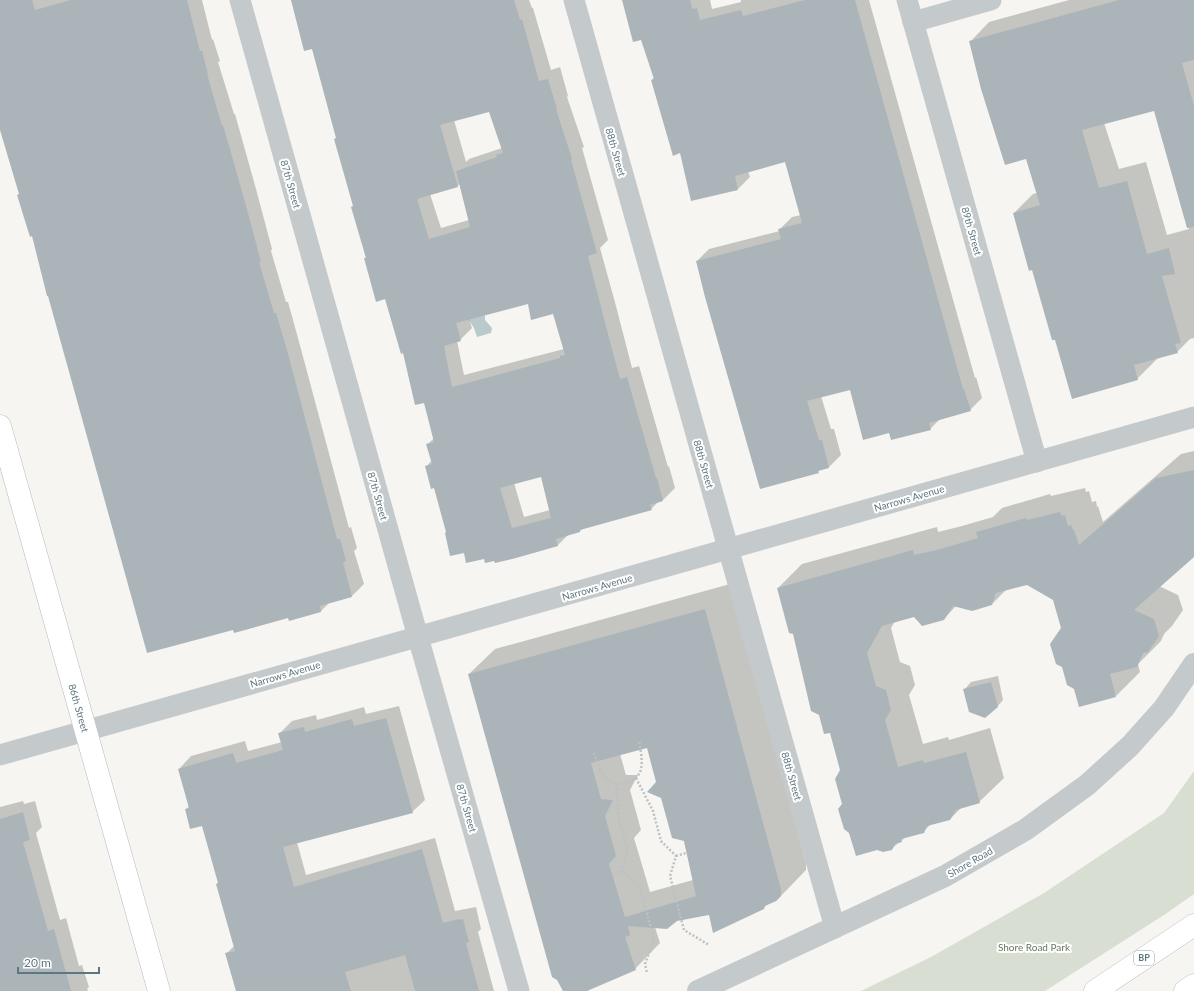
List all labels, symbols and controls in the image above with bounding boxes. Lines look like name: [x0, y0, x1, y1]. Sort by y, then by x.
street label: 88th Street: [603, 126, 629, 178]
street label: 87th Street: [278, 158, 304, 210]
street label: 89th Street: [959, 205, 985, 257]
street label: 88th Street: [691, 438, 717, 490]
street label: 87th Street: [365, 470, 391, 522]
street label: Narrows Avenue: [872, 482, 946, 514]
street label: Narrows Avenue: [560, 571, 634, 603]
street label: Narrows Avenue: [248, 658, 322, 690]
street label: 86th Street: [66, 682, 92, 734]
street label: 88th Street: [779, 750, 805, 802]
street label: 87th Street: [454, 782, 480, 834]
street label: Shore Road: [945, 844, 995, 880]
park label: Shore Road Park: [998, 941, 1071, 953]
scale bar: [18, 949, 99, 975]
road number: BP: [1134, 951, 1154, 965]
text: 20 m: [24, 955, 51, 970]

